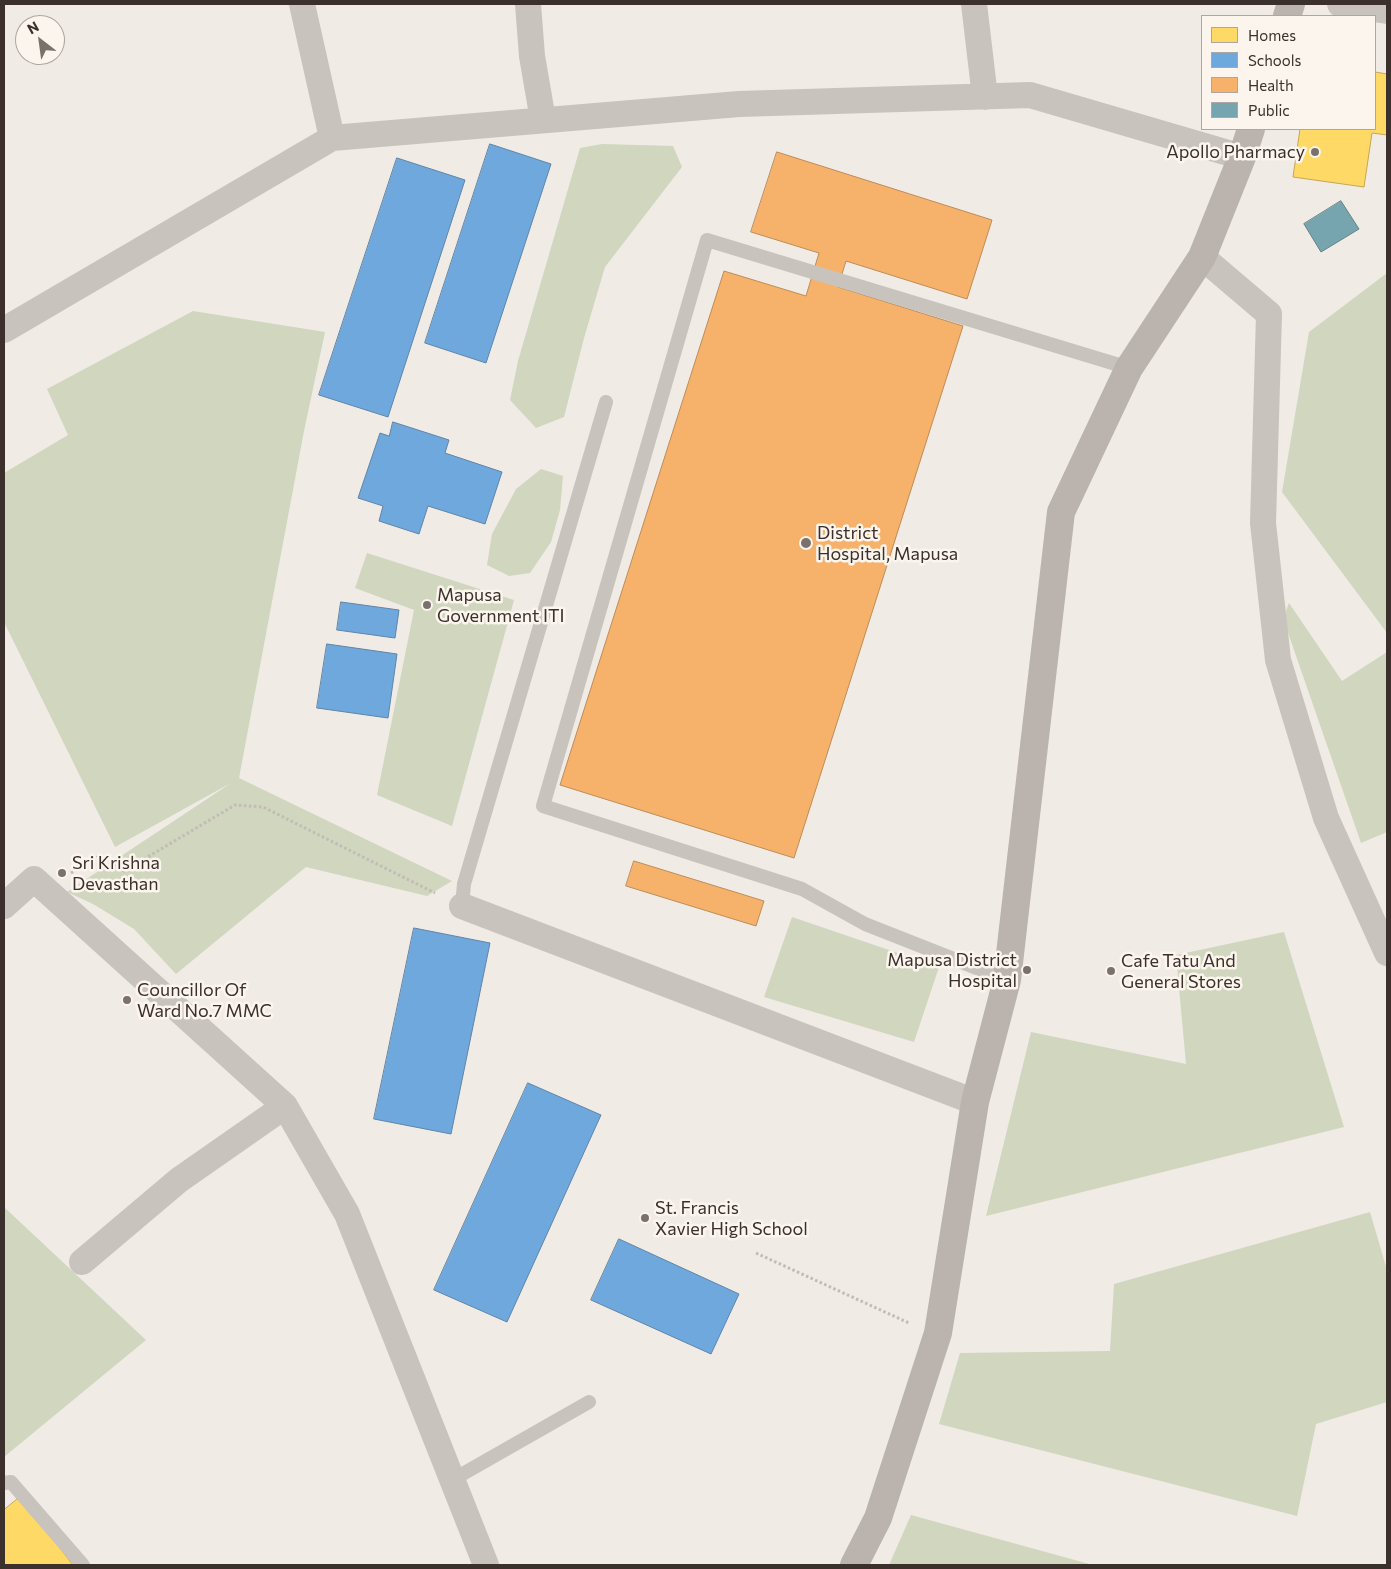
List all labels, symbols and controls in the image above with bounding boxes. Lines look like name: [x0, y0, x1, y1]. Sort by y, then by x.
north arrow: [15, 15, 65, 65]
legend: [1201, 15, 1376, 130]
text: N: [24, 17, 42, 37]
text: Homes: [1248, 26, 1296, 44]
text: Schools: [1248, 51, 1301, 69]
text: Health: [1248, 76, 1294, 94]
text: Public: [1248, 101, 1290, 119]
place label: Apollo Pharmacy: [1166, 141, 1305, 163]
marker: Apollo Pharmacy: [1309, 146, 1321, 158]
place label: District Hospital, Mapusa: [817, 522, 958, 564]
marker: District Hospital, Mapusa: [799, 536, 813, 550]
place label: Mapusa Government ITI: [437, 584, 564, 626]
marker: Mapusa Government ITI: [421, 599, 433, 611]
place label: Sri Krishna Devasthan: [72, 852, 160, 894]
marker: Sri Krishna Devasthan: [56, 867, 68, 879]
place label: Mapusa District Hospital: [887, 949, 1017, 992]
place label: Cafe Tatu And General Stores: [1121, 950, 1241, 992]
marker: Mapusa District Hospital: [1021, 964, 1033, 976]
marker: Cafe Tatu And General Stores: [1105, 965, 1117, 977]
place label: Councillor Of Ward No.7 MMC: [137, 979, 272, 1022]
marker: Councillor Of Ward No.7 MMC: [121, 994, 133, 1006]
place label: St. Francis Xavier High School: [655, 1197, 808, 1240]
marker: St. Francis Xavier High School: [639, 1212, 651, 1224]

